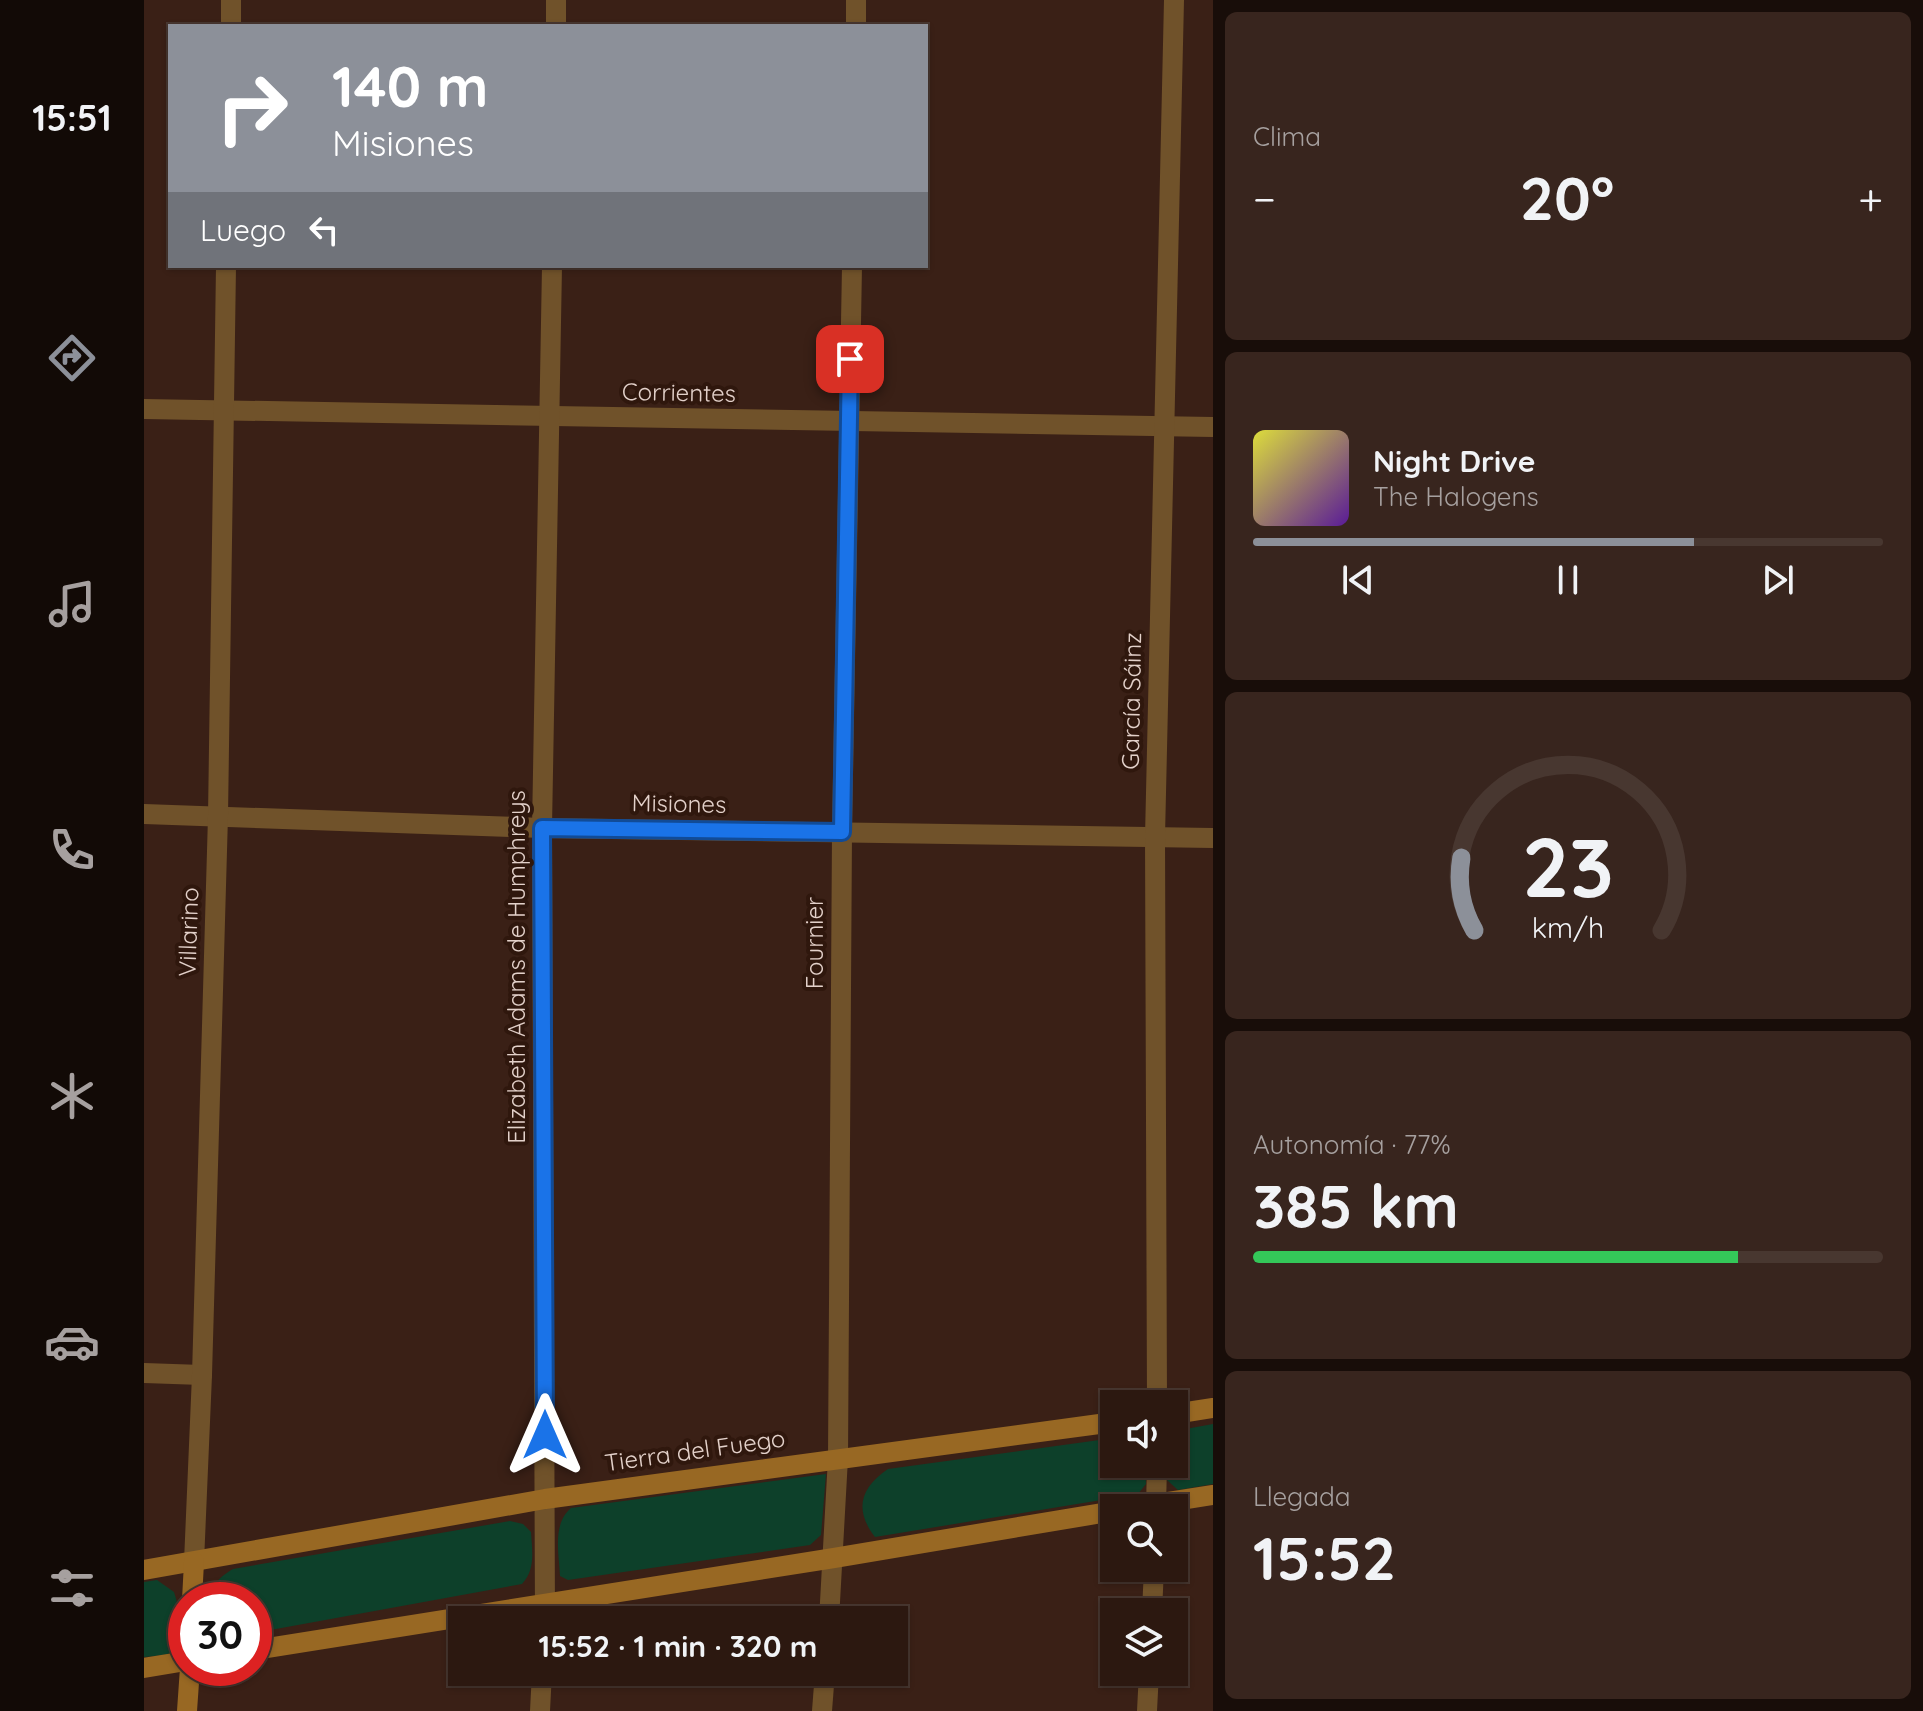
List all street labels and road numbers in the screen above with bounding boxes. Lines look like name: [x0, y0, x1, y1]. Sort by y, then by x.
street label: Corrientes: [622, 376, 736, 408]
street label: García Sáinz: [1115, 632, 1147, 770]
street label: Misiones: [631, 787, 727, 819]
street label: Elizabeth Adams de Humphreys: [501, 790, 531, 1144]
street label: Villarino: [171, 887, 205, 977]
street label: Fournier: [799, 897, 829, 989]
street label: Tierra del Fuego: [603, 1422, 787, 1478]

